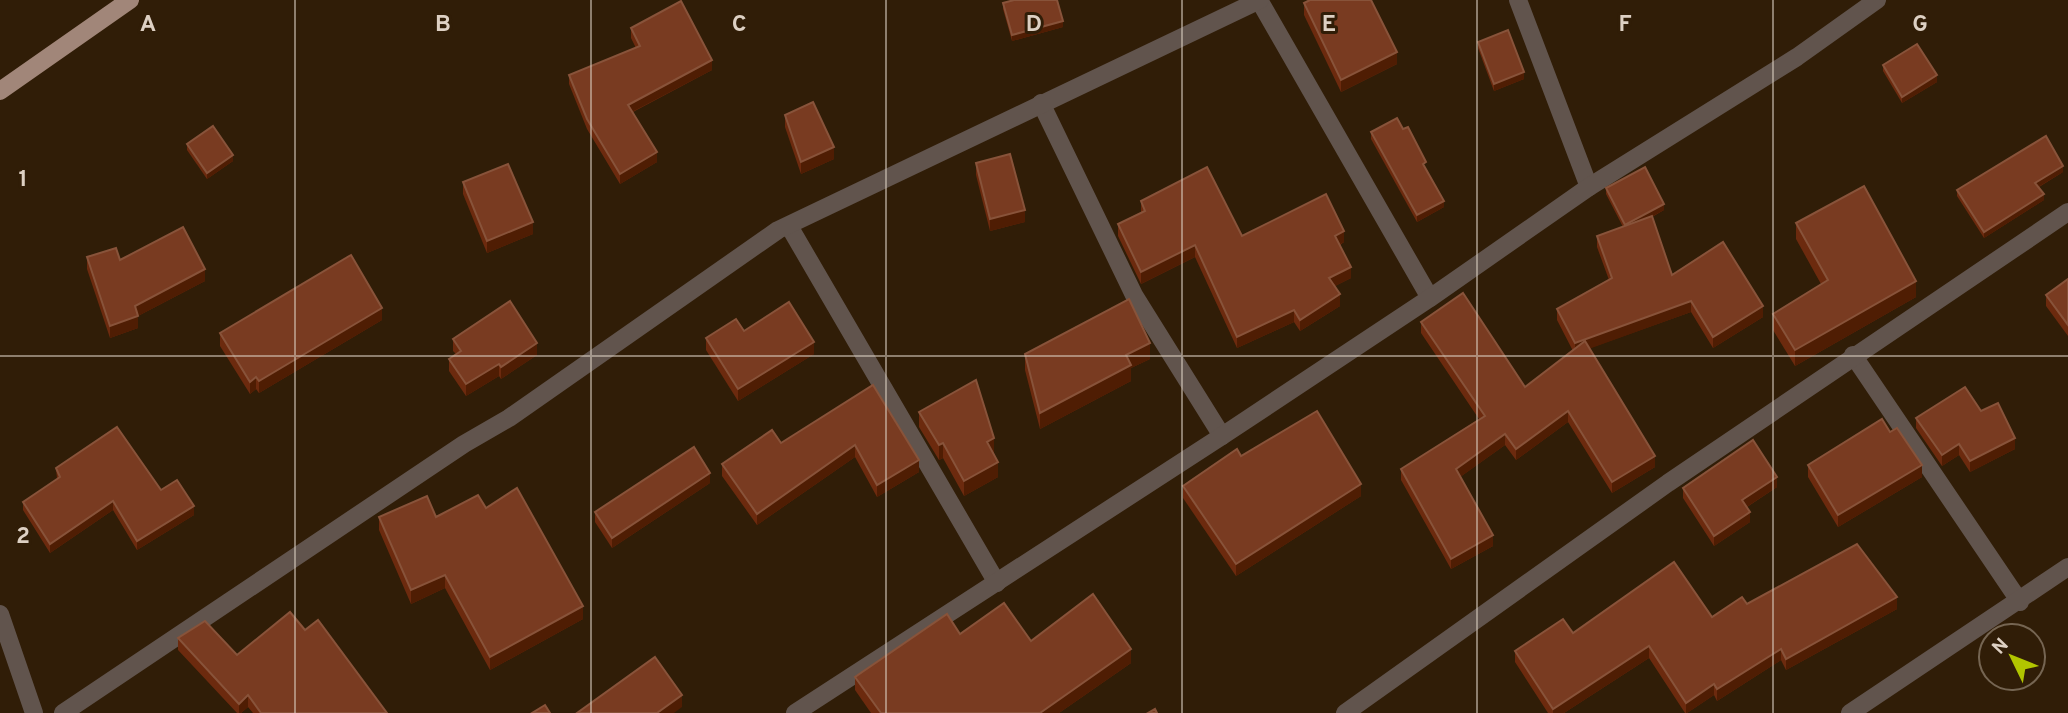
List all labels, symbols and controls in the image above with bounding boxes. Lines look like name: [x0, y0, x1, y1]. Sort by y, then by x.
text: A: [140, 11, 156, 40]
text: B: [435, 11, 451, 40]
text: C: [732, 11, 746, 40]
text: D: [1026, 11, 1042, 40]
text: E: [1322, 11, 1336, 40]
text: F: [1618, 11, 1632, 40]
text: G: [1912, 11, 1928, 40]
text: 1: [18, 166, 28, 195]
text: 2: [16, 523, 30, 552]
north arrow: [1977, 622, 2047, 692]
text: N: [1988, 634, 2014, 660]

